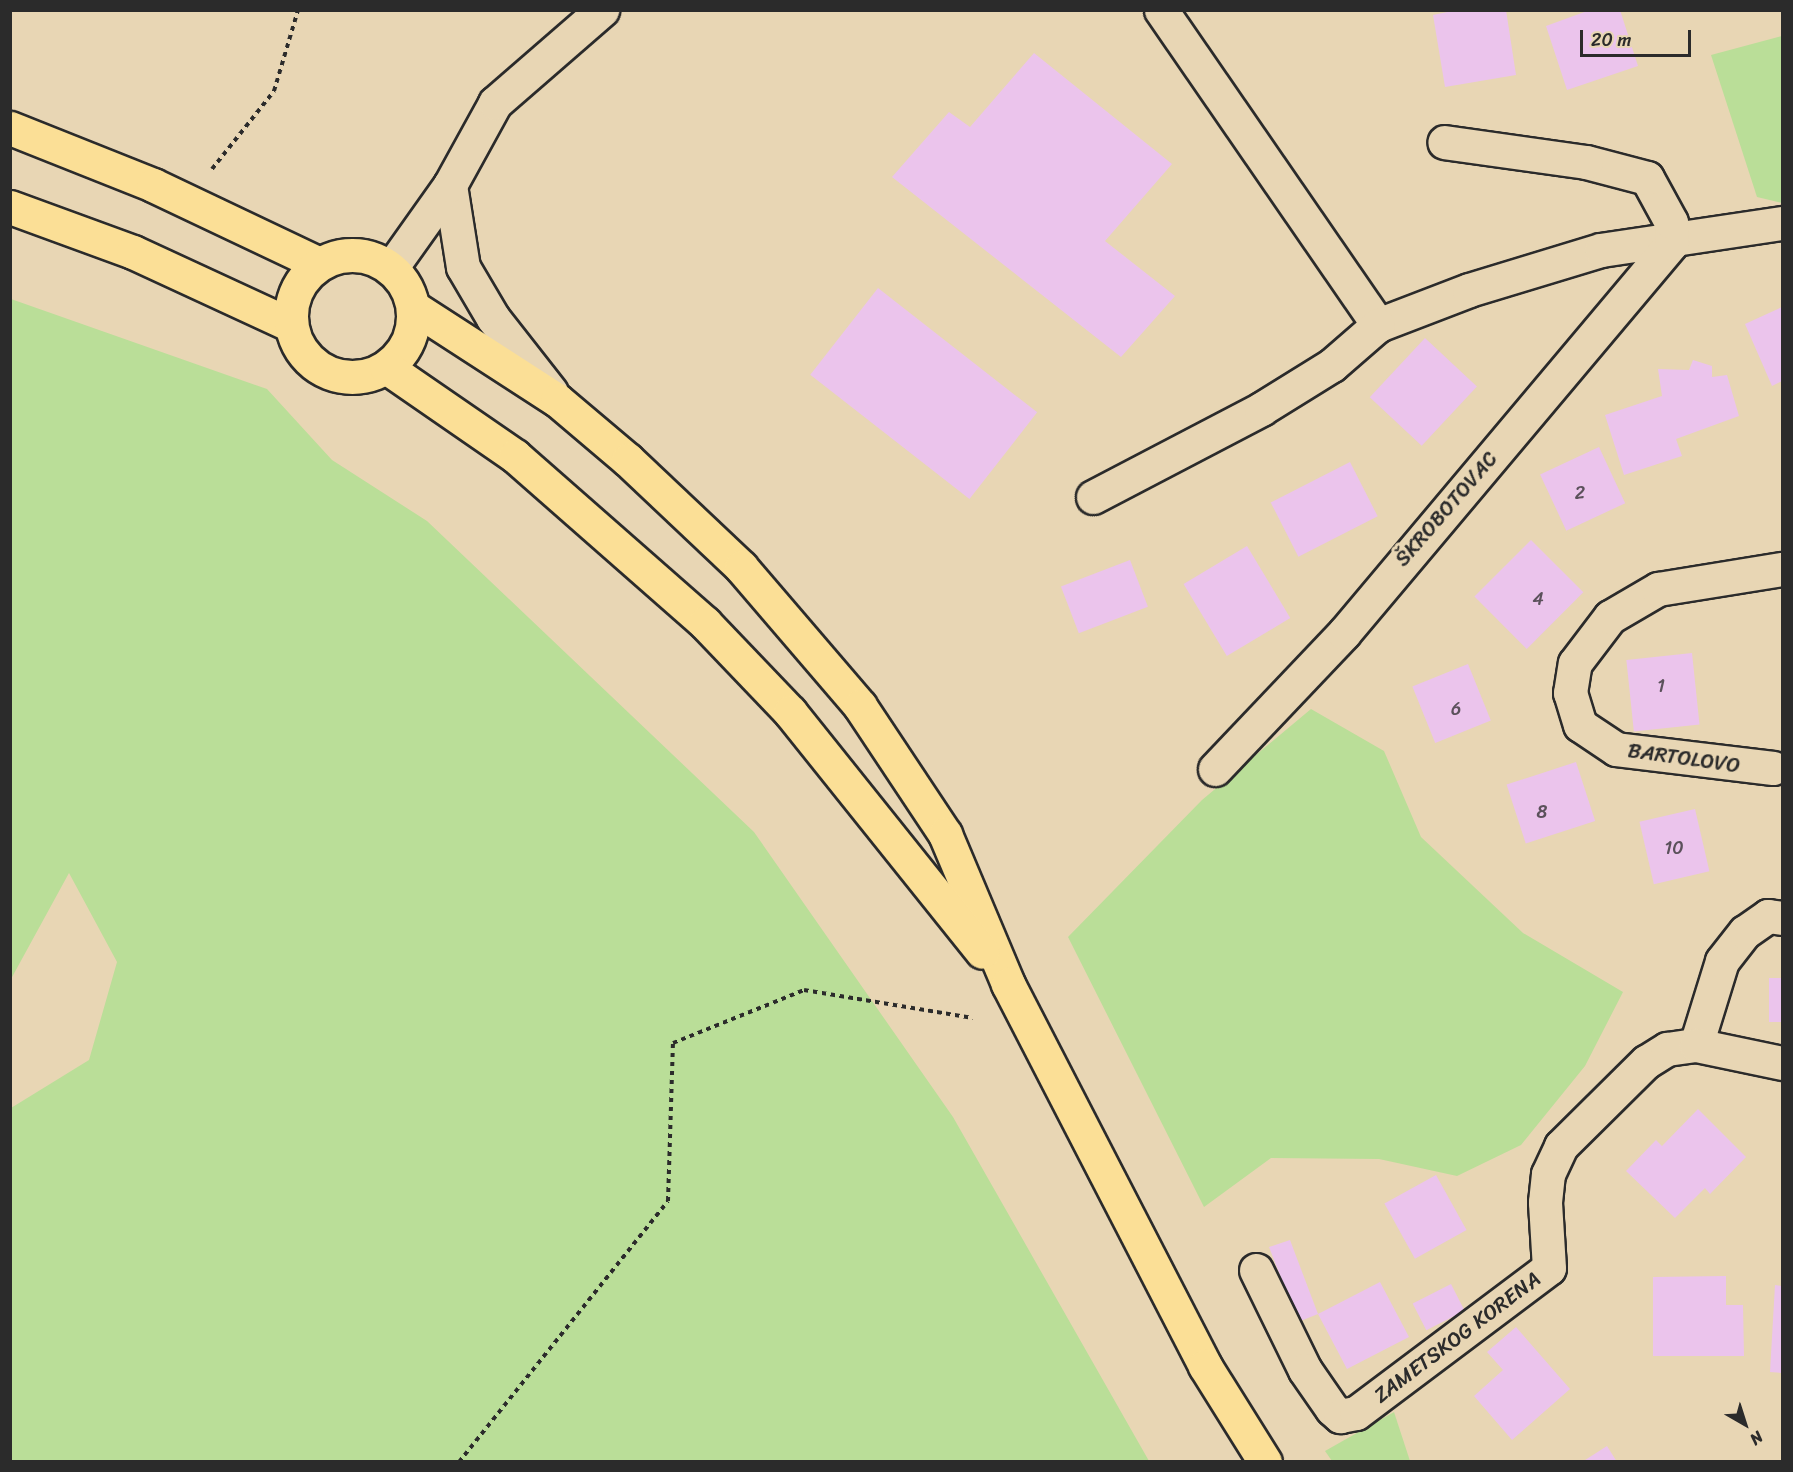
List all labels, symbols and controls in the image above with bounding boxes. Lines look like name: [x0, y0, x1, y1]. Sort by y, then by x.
scale bar: [1583, 18, 1694, 56]
text: 20 m: [1591, 24, 1631, 56]
street label: ŠKROBOTOVAC: [1389, 447, 1503, 571]
house number: 2: [1575, 482, 1585, 504]
house number: 4: [1532, 588, 1544, 610]
house number: 1: [1657, 675, 1665, 697]
house number: 6: [1451, 698, 1461, 720]
street label: BARTOLOVO: [1626, 738, 1742, 778]
house number: 8: [1537, 801, 1547, 823]
house number: 10: [1664, 837, 1684, 859]
street label: ZAMETSKOG KORENA: [1369, 1266, 1545, 1408]
north arrow: [1715, 1394, 1775, 1454]
text: N: [1743, 1424, 1770, 1453]

